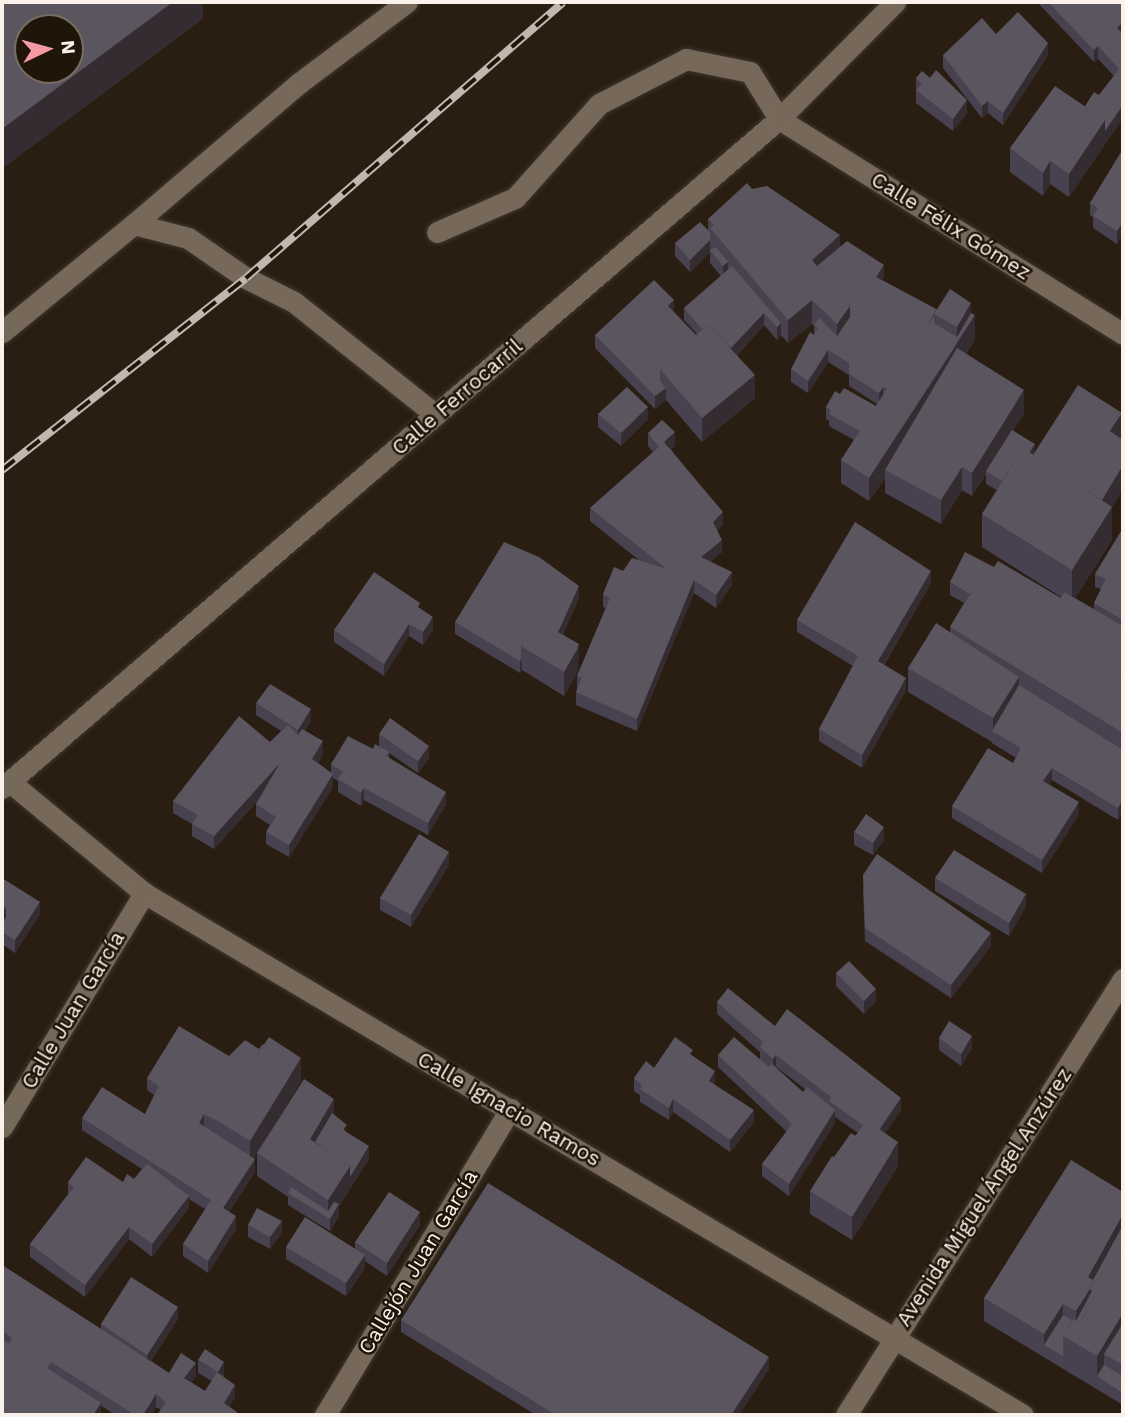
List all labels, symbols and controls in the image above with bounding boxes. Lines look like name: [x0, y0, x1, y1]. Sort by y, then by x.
north arrow: [14, 14, 84, 84]
text: N: [56, 39, 80, 55]
street label: Calle Félix Gómez: [866, 167, 1036, 285]
street label: Calle Ferrocarril: [387, 334, 527, 460]
street label: Calle Juan García: [16, 927, 130, 1093]
street label: Calle Ignacio Ramos: [413, 1046, 605, 1172]
street label: Avenida Miguel Ángel Anzúrez: [890, 1062, 1078, 1332]
street label: Callejón Juan García: [353, 1165, 483, 1359]

